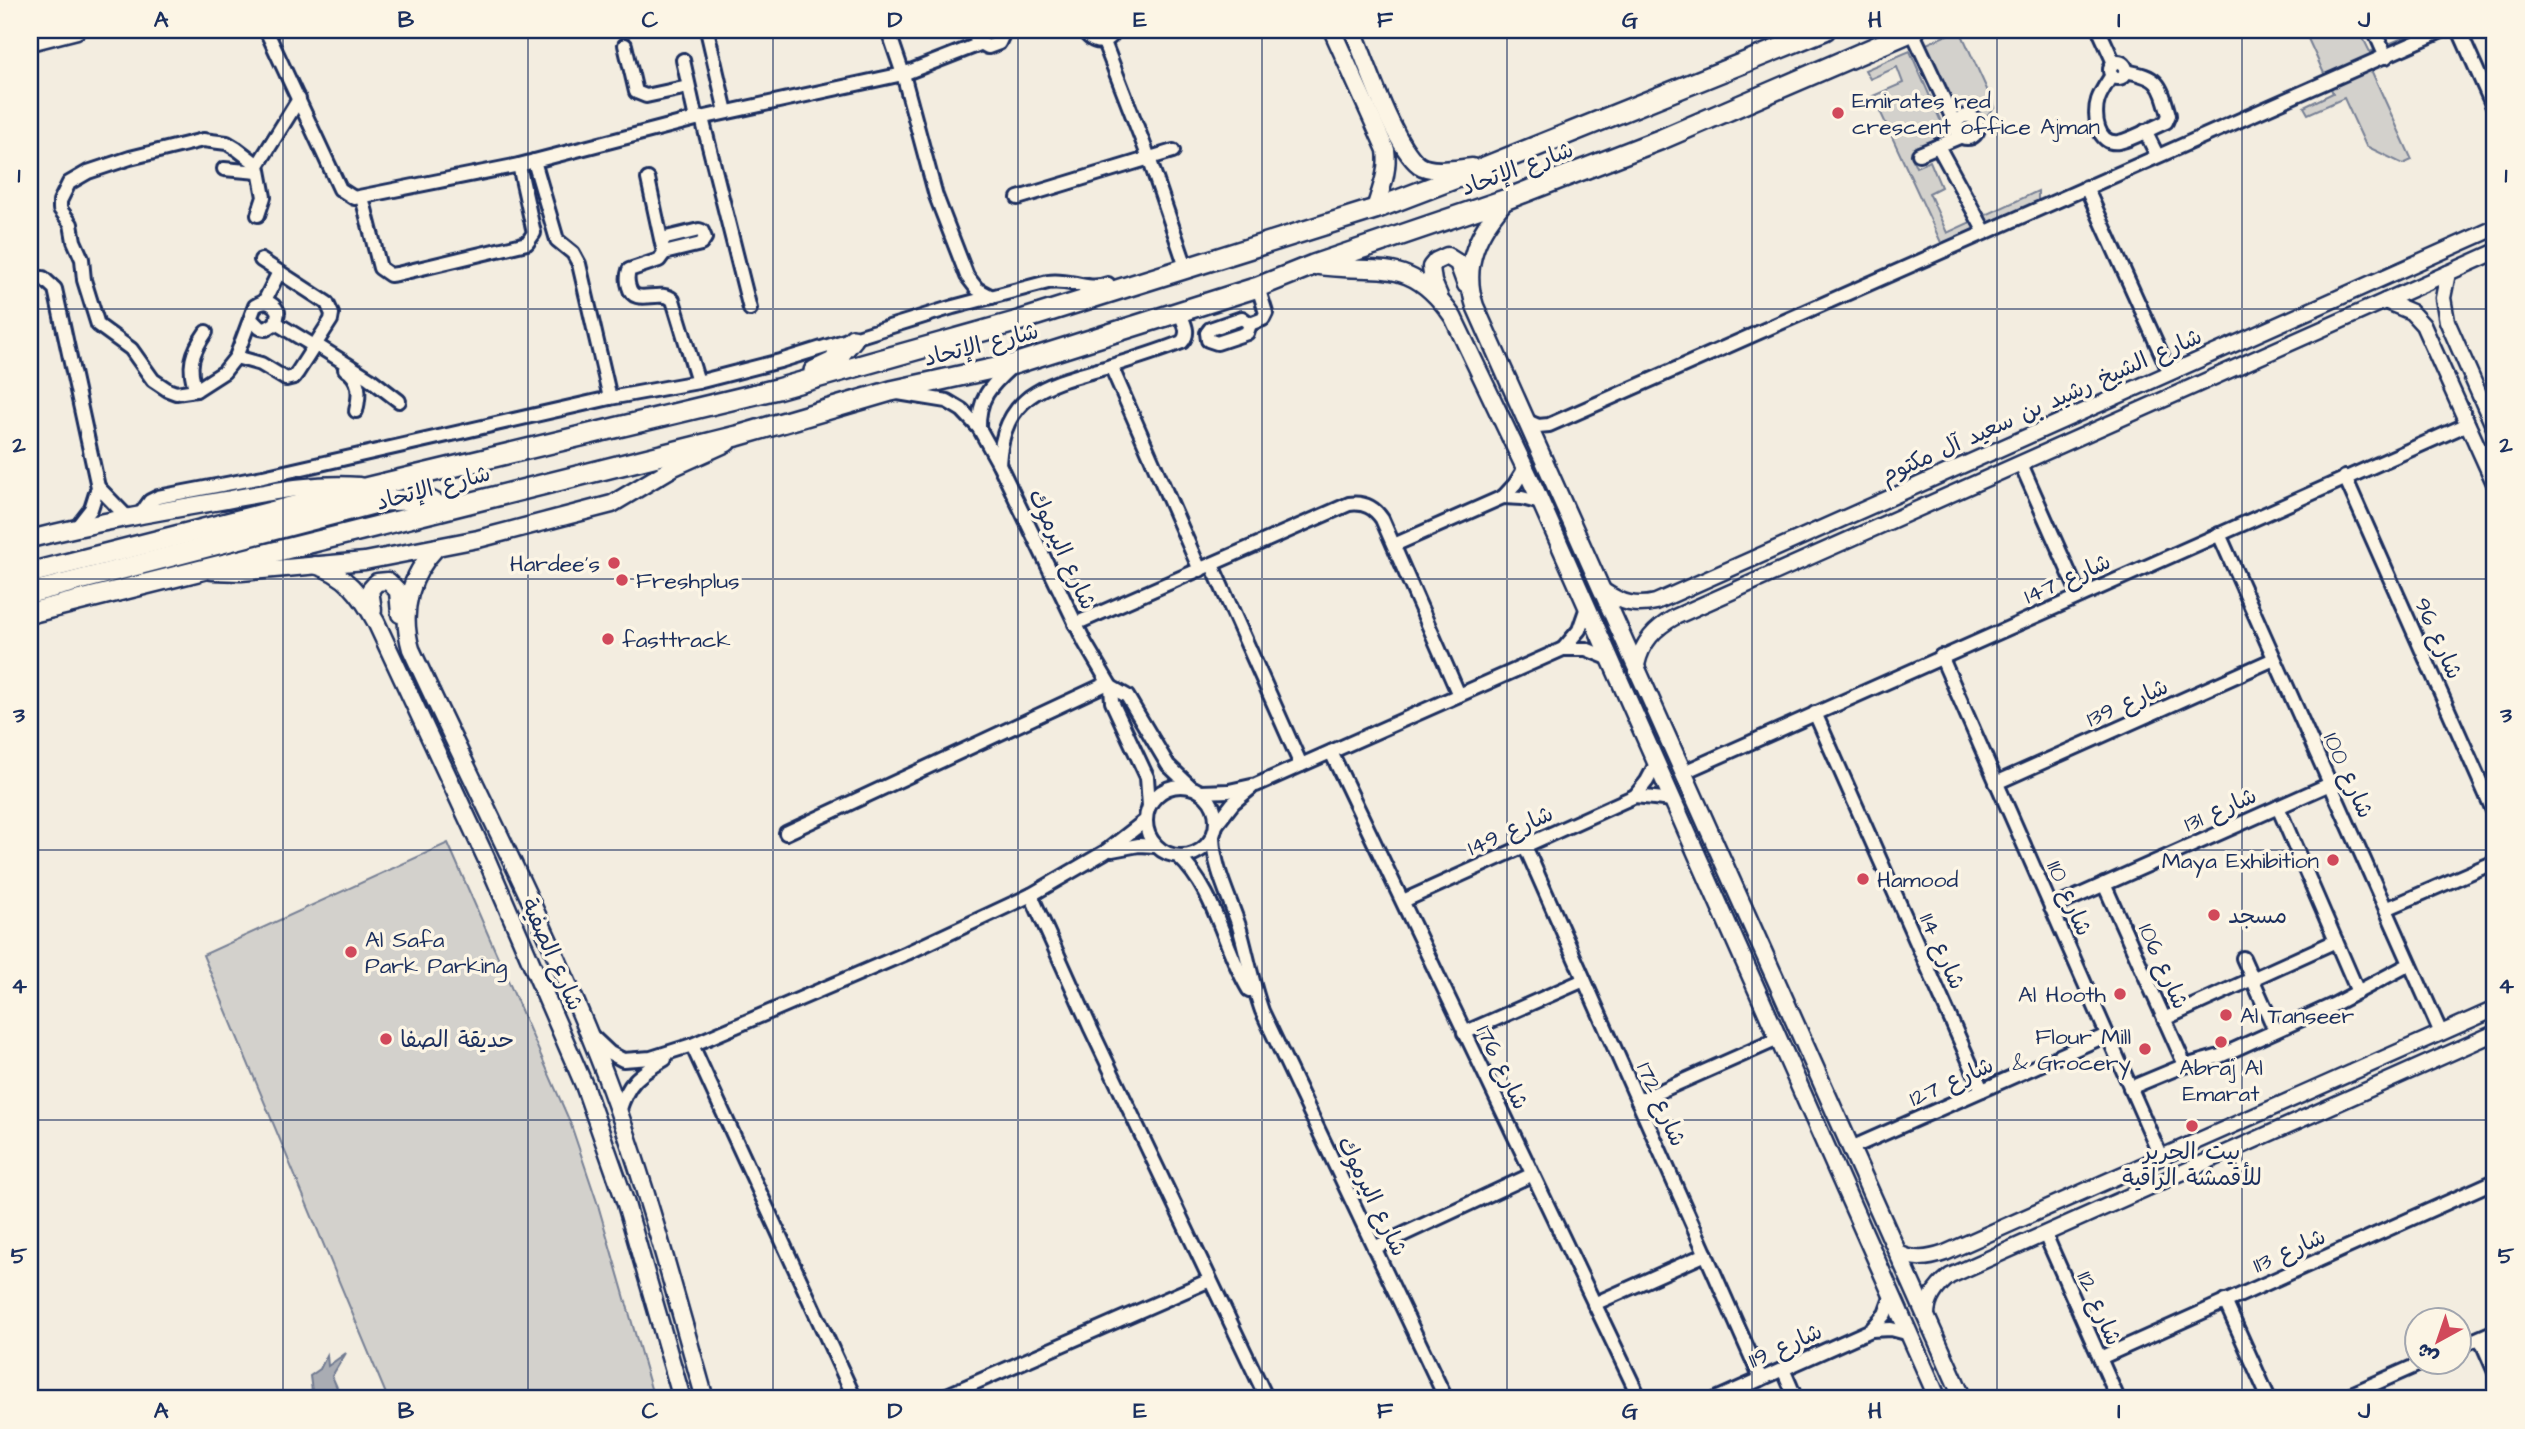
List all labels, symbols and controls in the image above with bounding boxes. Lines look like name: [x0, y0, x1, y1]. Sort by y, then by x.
text: A: [154, 4, 169, 36]
text: B: [398, 4, 415, 36]
text: C: [642, 4, 659, 36]
text: D: [888, 4, 903, 36]
text: E: [1133, 4, 1147, 36]
text: F: [1377, 4, 1394, 36]
text: G: [1622, 4, 1638, 36]
text: H: [1868, 4, 1882, 36]
text: I: [2117, 4, 2121, 36]
text: J: [2357, 4, 2371, 36]
place label: Emirates red crescent office Ajman: [1852, 85, 2100, 143]
marker: Emirates red crescent office Ajman: [1830, 105, 1846, 121]
street label: شارع الإتحاد: [1457, 134, 1578, 204]
text: 1: [18, 159, 21, 191]
text: 1: [2505, 159, 2508, 191]
street label: شارع الإتحاد: [920, 315, 1042, 375]
street label: شارع الشيخ رشيد بن سعيد آل مكتوم: [1876, 320, 2207, 491]
text: 2: [11, 429, 26, 461]
text: 2: [2498, 429, 2513, 461]
street label: شارع الإتحاد: [372, 457, 494, 519]
street label: شارع اليرموك: [1020, 484, 1104, 615]
street label: شارع 147: [2019, 546, 2116, 612]
place label: Hardee's: [510, 548, 600, 580]
marker: Hardee's: [606, 555, 622, 571]
place label: Freshplus: [636, 565, 740, 597]
marker: Freshplus: [614, 572, 630, 588]
street label: شارع 96: [2406, 592, 2470, 684]
place label: fasttrack: [622, 624, 731, 656]
marker: fasttrack: [600, 631, 616, 647]
street label: شارع 139: [2081, 671, 2174, 735]
text: 3: [12, 699, 25, 731]
text: 3: [2499, 699, 2512, 731]
street label: شارع 100: [2315, 727, 2381, 823]
street label: شارع 131: [2179, 780, 2262, 840]
street label: شارع 149: [1462, 798, 1558, 864]
place label: Maya Exhibition: [2162, 845, 2319, 878]
marker: Maya Exhibition: [2325, 852, 2341, 868]
street label: شارع 110: [2038, 856, 2100, 941]
place label: Hamood: [1877, 864, 1958, 896]
marker: Hamood: [1855, 871, 1871, 887]
street label: شارع الصفية: [513, 893, 591, 1016]
place label: مسجد: [2228, 900, 2287, 932]
marker: مسجد: [2206, 907, 2222, 923]
street label: شارع 114: [1911, 908, 1973, 995]
street label: شارع 106: [2130, 918, 2196, 1014]
place label: Al Safa Park Parking: [365, 924, 508, 983]
marker: Al Safa Park Parking: [343, 944, 359, 960]
text: 4: [11, 970, 27, 1002]
text: 4: [2498, 970, 2514, 1002]
place label: Al Hooth: [2018, 979, 2107, 1011]
marker: Al Hooth: [2112, 986, 2128, 1002]
place label: Al Tanseer: [2240, 1000, 2355, 1032]
marker: Al Tanseer: [2218, 1007, 2234, 1023]
street label: شارع 176: [1468, 1020, 1536, 1115]
place label: Flour Mill & Grocery: [2013, 1021, 2131, 1080]
place label: حديقة الصفا: [400, 1024, 514, 1056]
marker: حديقة الصفا: [378, 1031, 394, 1047]
marker: Abraj Al Emarat: [2213, 1034, 2229, 1050]
marker: Flour Mill & Grocery: [2137, 1041, 2153, 1057]
street label: شارع 127: [1904, 1049, 1999, 1115]
place label: Abraj Al Emarat: [2179, 1052, 2263, 1110]
street label: شارع 172: [1628, 1057, 1694, 1152]
marker: بيت الحرير للأقمشة الراقية: [2184, 1118, 2200, 1134]
street label: شارع اليرموك: [1329, 1131, 1415, 1262]
place label: بيت الحرير للأقمشة الراقية: [2122, 1136, 2262, 1194]
street label: شارع 113: [2248, 1221, 2331, 1281]
text: 5: [11, 1240, 28, 1272]
text: 5: [2498, 1240, 2515, 1272]
street label: شارع 112: [2069, 1266, 2130, 1351]
north arrow: [2402, 1306, 2472, 1376]
street label: شارع 119: [1743, 1315, 1828, 1376]
text: ش: [2411, 1336, 2445, 1370]
text: A: [154, 1395, 169, 1427]
text: B: [398, 1395, 415, 1427]
text: C: [642, 1395, 659, 1427]
text: D: [888, 1395, 903, 1427]
text: E: [1133, 1395, 1147, 1427]
text: F: [1377, 1395, 1394, 1427]
text: G: [1622, 1395, 1638, 1427]
text: H: [1868, 1395, 1882, 1427]
text: I: [2117, 1395, 2121, 1427]
text: J: [2357, 1395, 2371, 1427]

